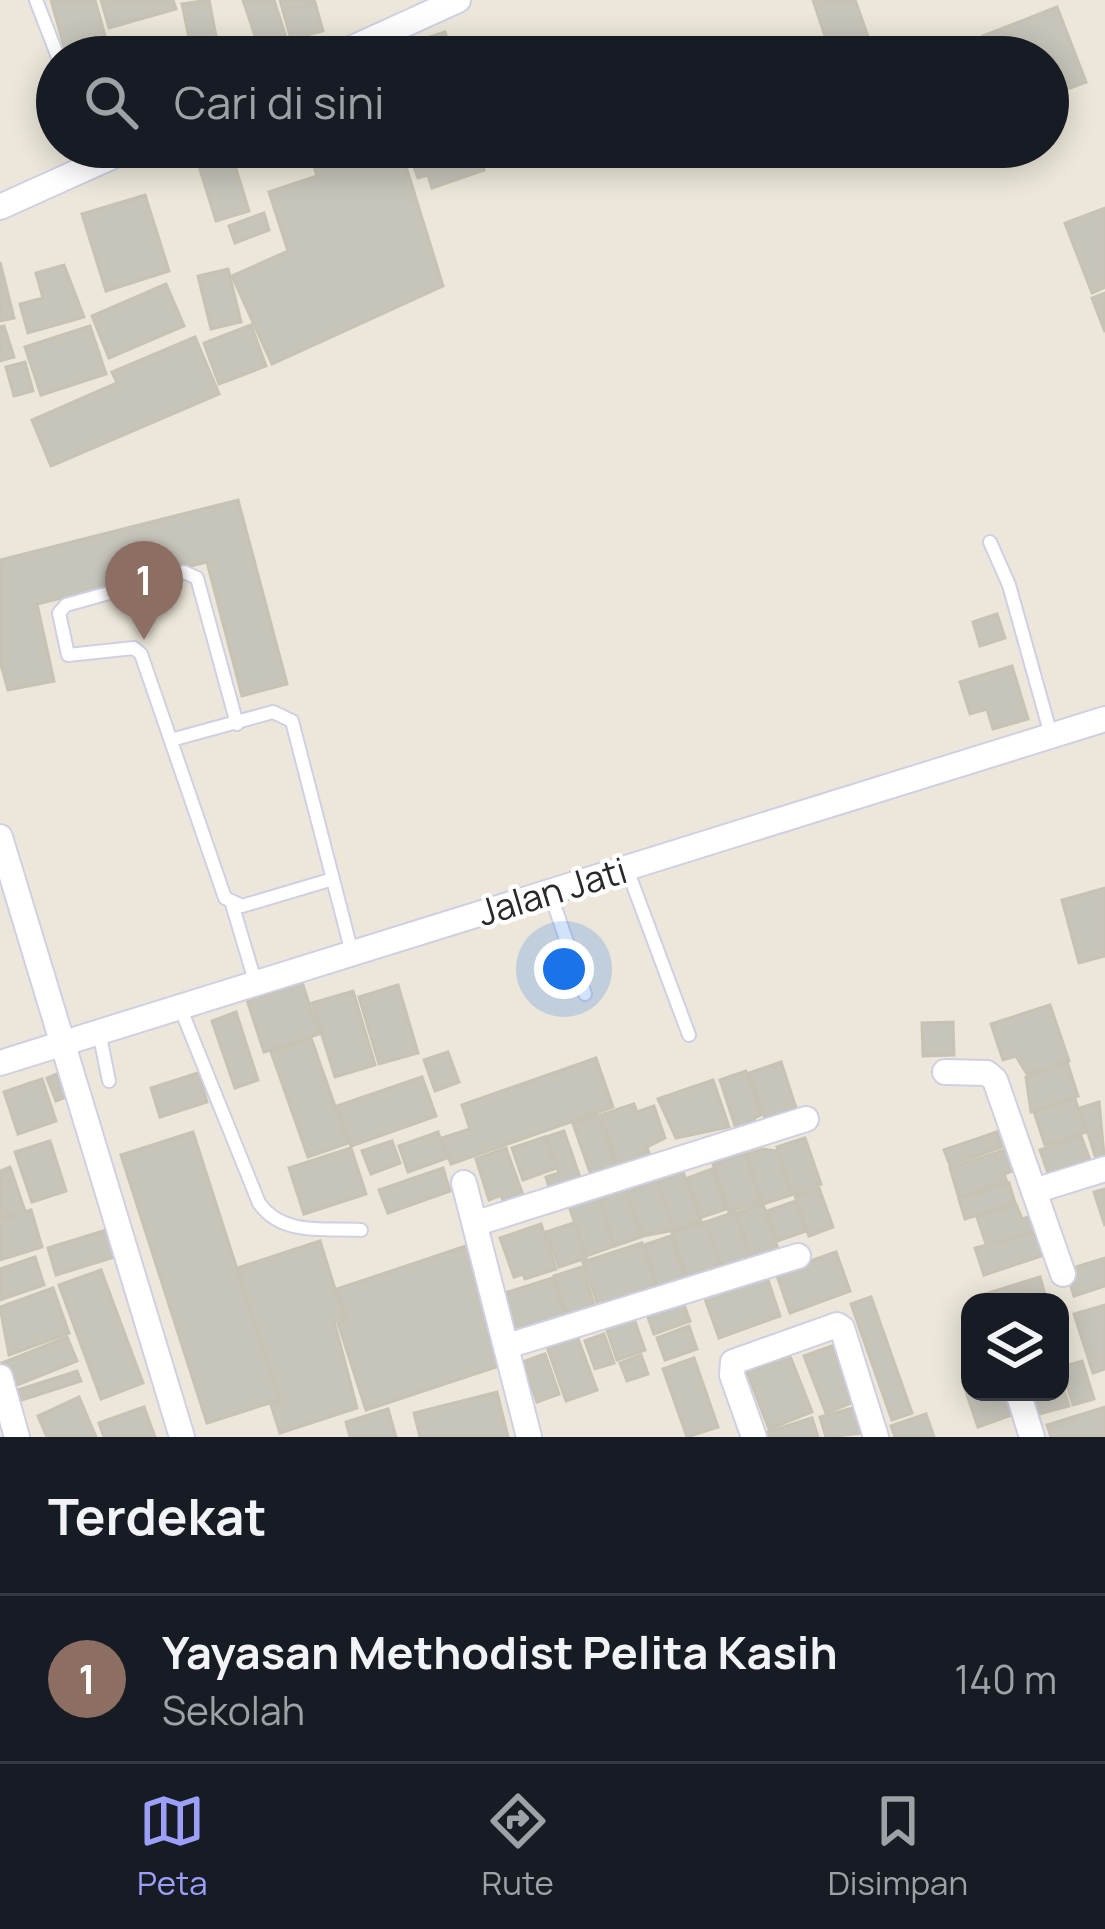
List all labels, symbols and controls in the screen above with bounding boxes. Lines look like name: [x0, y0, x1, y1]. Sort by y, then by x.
search box: [36, 36, 1069, 168]
icon: search: [78, 69, 144, 135]
text: Cari di sini: [174, 71, 384, 133]
pin: 1: [105, 541, 183, 640]
street label: Jalan Jati: [472, 845, 632, 937]
your location: [534, 939, 594, 999]
map controls: [961, 1293, 1069, 1401]
button: layers: [961, 1293, 1069, 1401]
text: Terdekat: [48, 1481, 266, 1550]
text: Yayasan Methodist Pelita Kasih: [162, 1621, 838, 1683]
text: 1: [78, 1652, 96, 1706]
text: 140 m: [954, 1652, 1057, 1706]
text: Sekolah: [162, 1683, 305, 1737]
tab: Peta: [137, 1788, 208, 1905]
tab: Rute: [482, 1788, 554, 1905]
tab: Disimpan: [828, 1788, 968, 1905]

